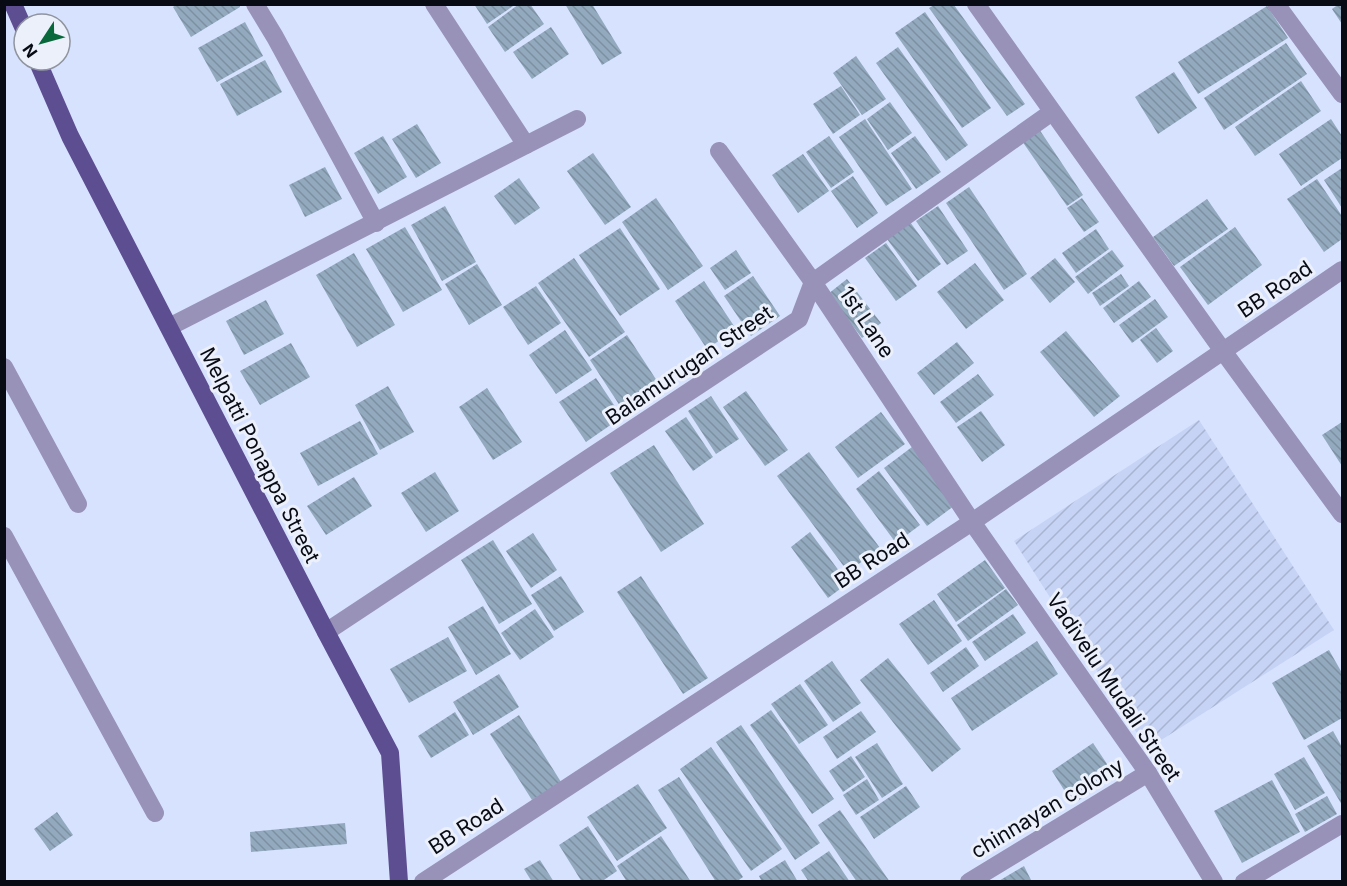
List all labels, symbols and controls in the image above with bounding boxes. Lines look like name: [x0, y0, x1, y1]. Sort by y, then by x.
north arrow: [12, 12, 72, 72]
text: N: [18, 40, 42, 62]
street label: BB Road: [1233, 255, 1317, 323]
street label: 1st Lane: [834, 282, 900, 362]
street label: Balamurugan Street: [601, 300, 777, 430]
street label: Melpatti Ponappa Street: [195, 343, 325, 567]
street label: BB Road: [830, 527, 914, 593]
street label: Vadivelu Mudali Street: [1042, 588, 1186, 786]
street label: chinnayan colony: [966, 752, 1128, 863]
street label: BB Road: [424, 793, 508, 859]

